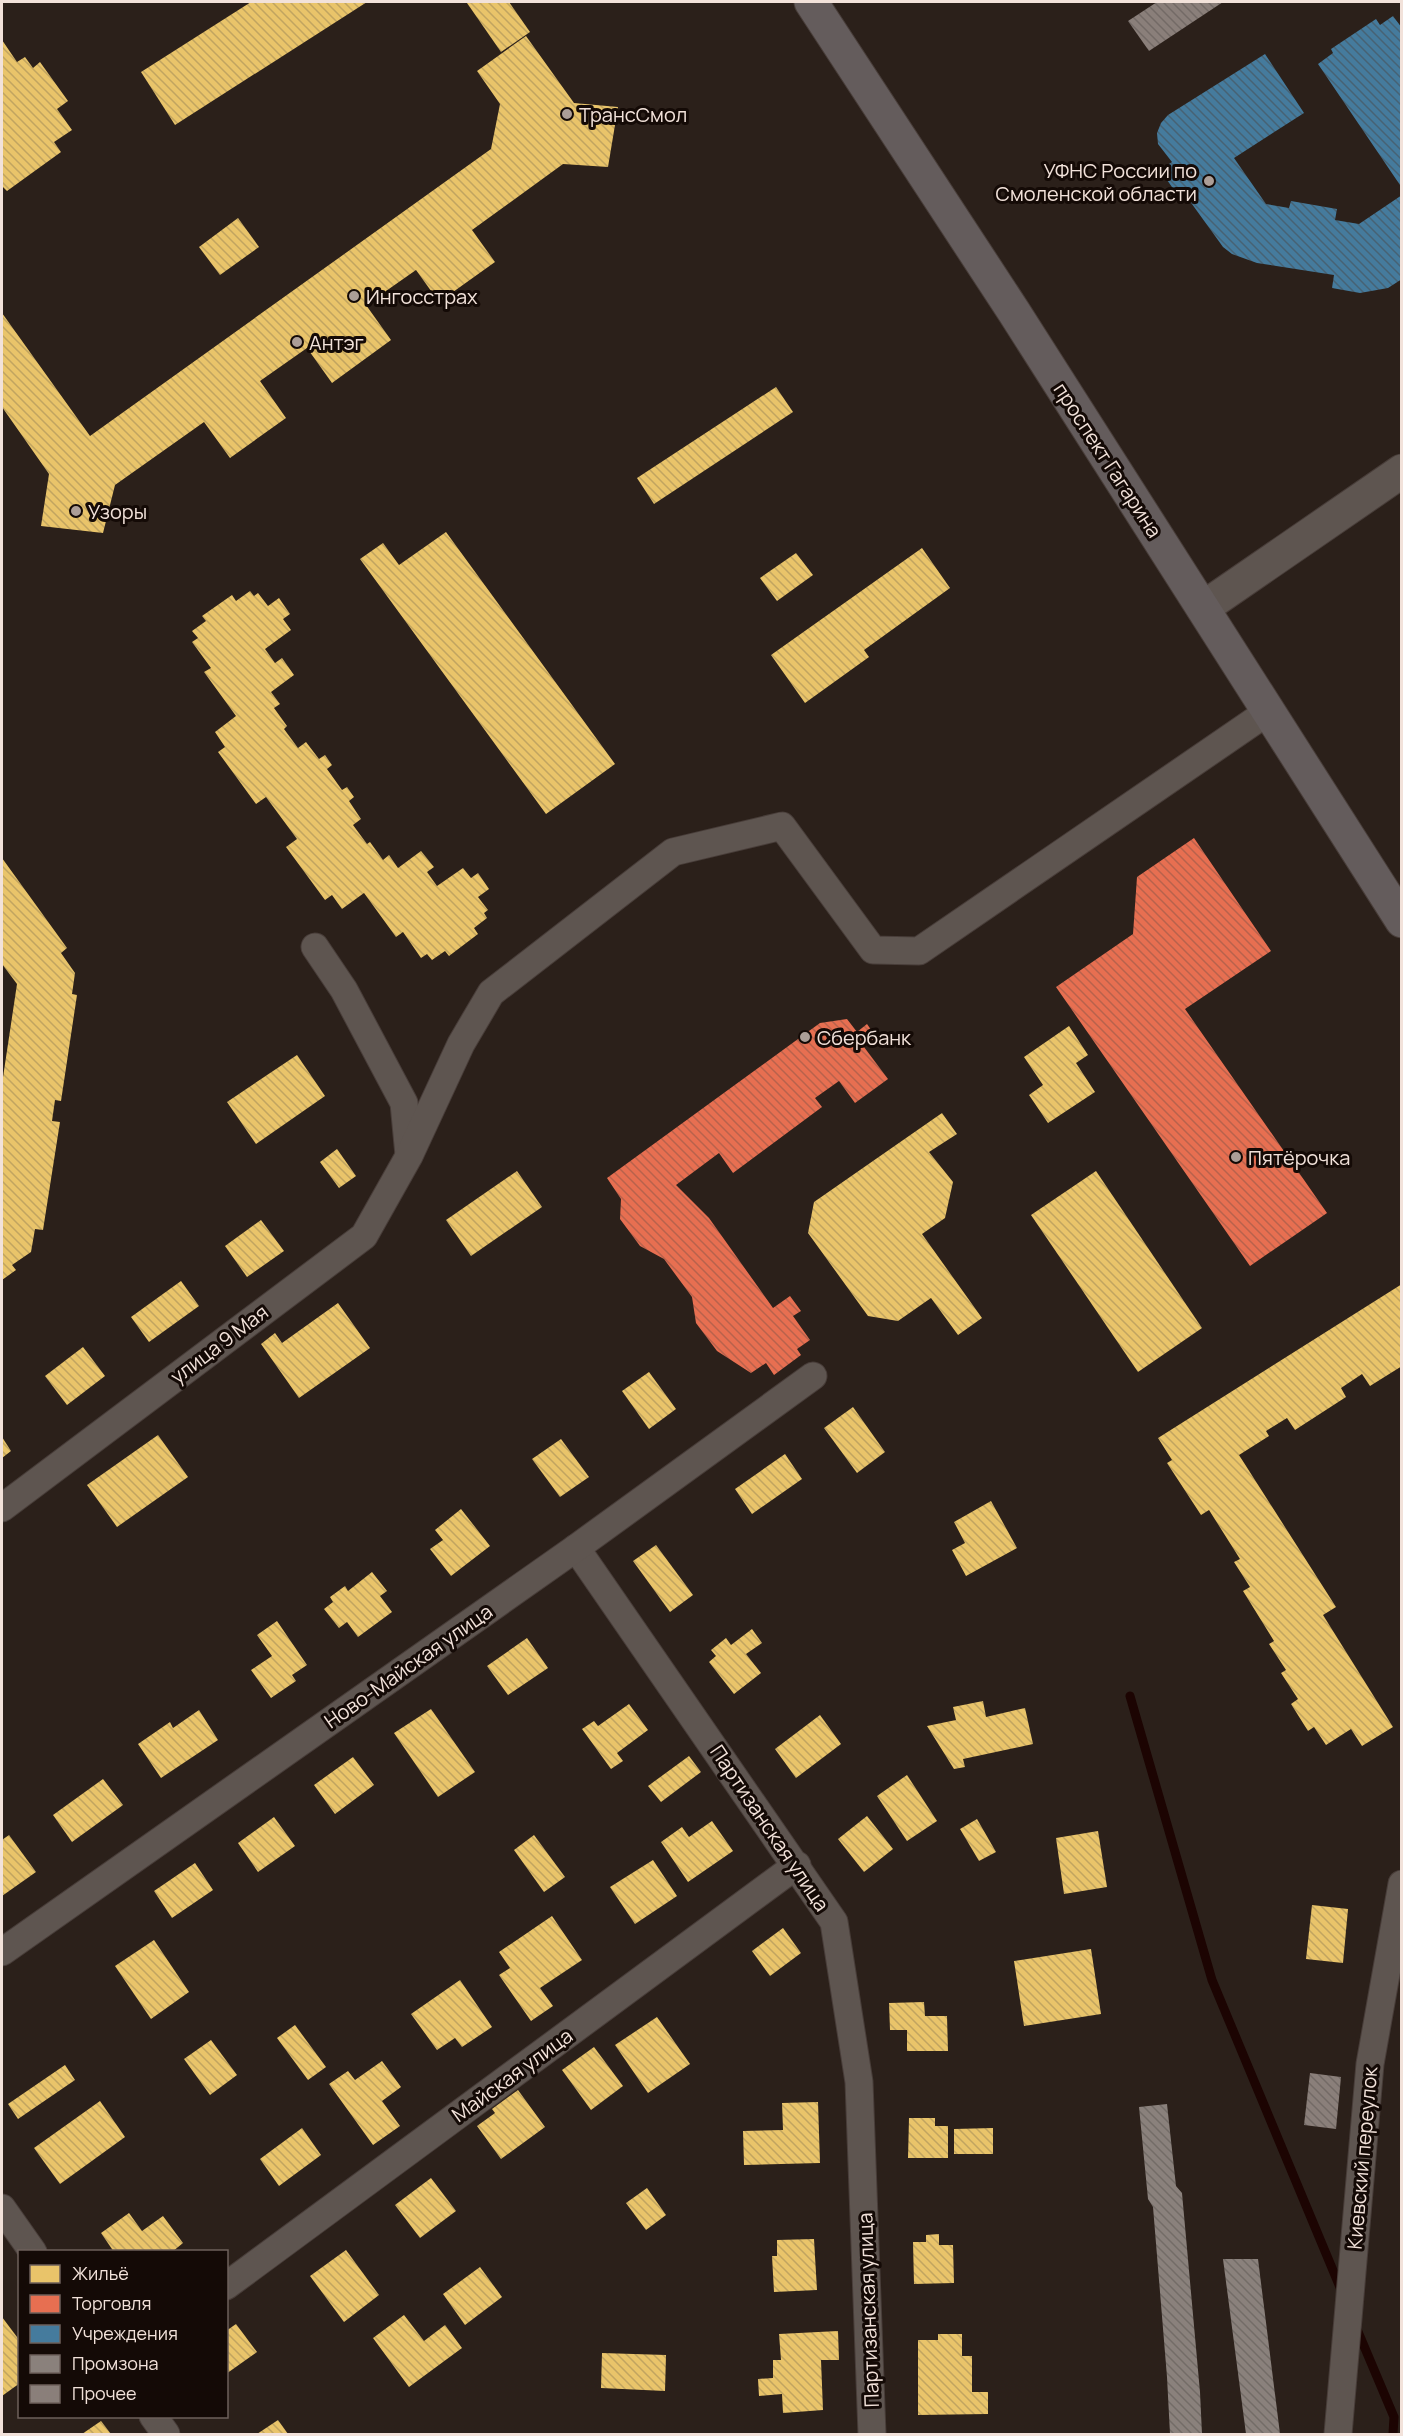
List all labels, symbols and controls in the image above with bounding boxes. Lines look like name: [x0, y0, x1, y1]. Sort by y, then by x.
place label: ТрансСмол: [579, 101, 687, 128]
marker: ТрансСмол: [560, 107, 574, 121]
place label: УФНС России по Смоленской области: [996, 157, 1197, 207]
marker: УФНС России по Смоленской области: [1202, 174, 1216, 188]
place label: Ингосстрах: [366, 283, 478, 310]
marker: Ингосстрах: [347, 289, 361, 303]
place label: Антэг: [309, 329, 364, 356]
marker: Антэг: [290, 335, 304, 349]
street label: проспект Гагарина: [1048, 377, 1168, 543]
place label: Узоры: [88, 498, 147, 525]
marker: Узоры: [69, 504, 83, 518]
place label: Сбербанк: [817, 1024, 912, 1051]
marker: Сбербанк: [798, 1030, 812, 1044]
place label: Пятёрочка: [1248, 1144, 1350, 1171]
marker: Пятёрочка: [1229, 1150, 1243, 1164]
street label: улица 9 Мая: [165, 1298, 273, 1390]
street label: Ново-Майская улица: [319, 1598, 497, 1734]
street label: Партизанская улица: [704, 1740, 836, 1916]
street label: Майская улица: [446, 2022, 578, 2128]
street label: Киевский переулок: [1341, 2064, 1384, 2250]
street label: Партизанская улица: [851, 2212, 885, 2408]
legend: [18, 2250, 228, 2418]
text: Жильё: [72, 2261, 129, 2285]
text: Торговля: [72, 2291, 151, 2315]
text: Учреждения: [72, 2321, 178, 2345]
text: Промзона: [72, 2351, 159, 2375]
text: Прочее: [72, 2381, 137, 2405]

